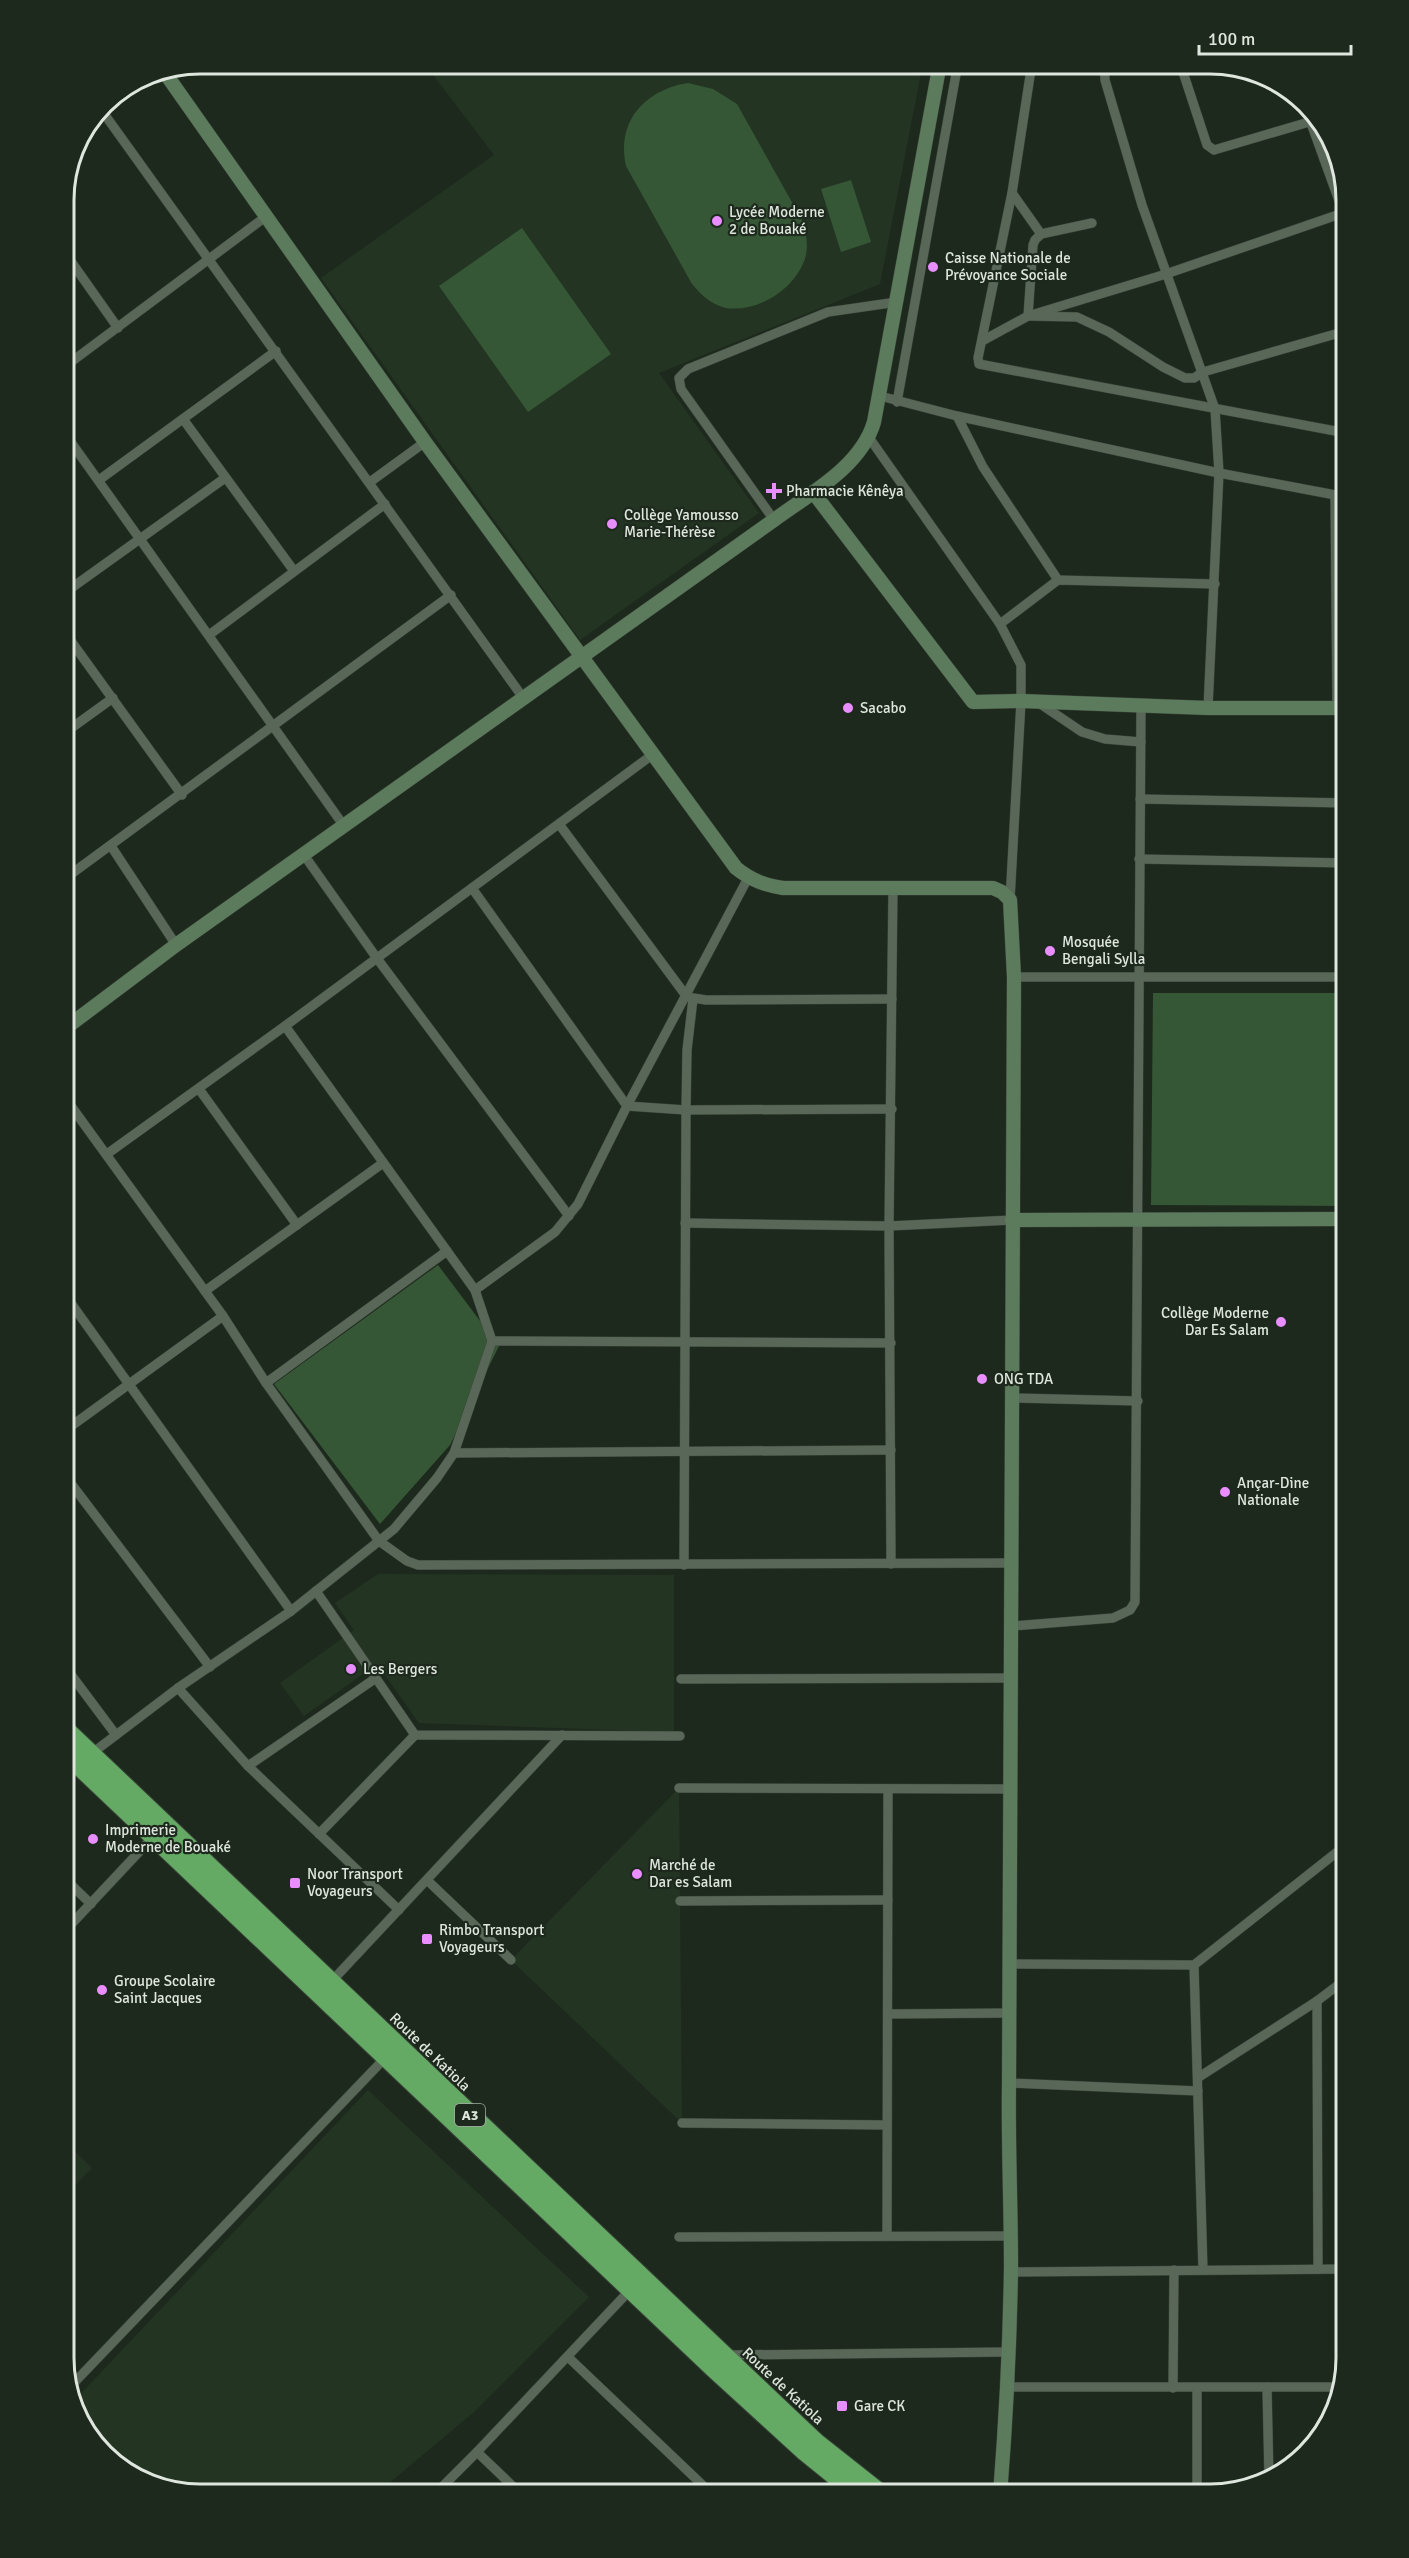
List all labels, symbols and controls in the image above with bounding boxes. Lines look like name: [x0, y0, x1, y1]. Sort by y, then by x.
scale bar: [1199, 18, 1350, 56]
text: 100 m: [1208, 28, 1255, 50]
place label: Lycée Moderne 2 de Bouaké: [729, 203, 825, 238]
marker: Lycée Moderne 2 de Bouaké: [710, 214, 724, 228]
place label: Caisse Nationale de Prévoyance Sociale: [945, 249, 1071, 284]
marker: Caisse Nationale de Prévoyance Sociale: [926, 260, 940, 274]
place label: Pharmacie Kênêya: [786, 482, 904, 500]
marker: Pharmacie Kênêya: [767, 484, 781, 498]
place label: Collège Yamousso Marie-Thérèse: [624, 506, 739, 541]
marker: Collège Yamousso Marie-Thérèse: [605, 517, 619, 531]
place label: Sacabo: [860, 699, 906, 717]
marker: Sacabo: [841, 701, 855, 715]
place label: Mosquée Bengali Sylla: [1062, 933, 1145, 968]
marker: Mosquée Bengali Sylla: [1043, 944, 1057, 958]
place label: Collège Moderne Dar Es Salam: [1161, 1304, 1269, 1339]
marker: Collège Moderne Dar Es Salam: [1274, 1315, 1288, 1329]
place label: ONG TDA: [994, 1370, 1053, 1388]
marker: ONG TDA: [975, 1372, 989, 1386]
place label: Ançar-Dine Nationale: [1237, 1474, 1309, 1509]
marker: Ançar-Dine Nationale: [1218, 1485, 1232, 1499]
place label: Les Bergers: [363, 1660, 438, 1678]
marker: Les Bergers: [344, 1662, 358, 1676]
place label: Imprimerie Moderne de Bouaké: [105, 1821, 231, 1856]
marker: Imprimerie Moderne de Bouaké: [86, 1832, 100, 1846]
place label: Marché de Dar es Salam: [649, 1856, 732, 1891]
place label: Noor Transport Voyageurs: [307, 1865, 403, 1900]
marker: Marché de Dar es Salam: [630, 1867, 644, 1881]
marker: Noor Transport Voyageurs: [288, 1876, 302, 1890]
place label: Rimbo Transport Voyageurs: [439, 1921, 544, 1956]
marker: Rimbo Transport Voyageurs: [420, 1932, 434, 1946]
place label: Groupe Scolaire Saint Jacques: [114, 1972, 216, 2007]
marker: Groupe Scolaire Saint Jacques: [95, 1983, 109, 1997]
street label: Route de Katiola: [386, 2009, 474, 2095]
road number: A3: [455, 2104, 485, 2126]
street label: Route de Katiola: [738, 2344, 828, 2428]
place label: Gare CK: [854, 2397, 905, 2415]
marker: Gare CK: [835, 2399, 849, 2413]

